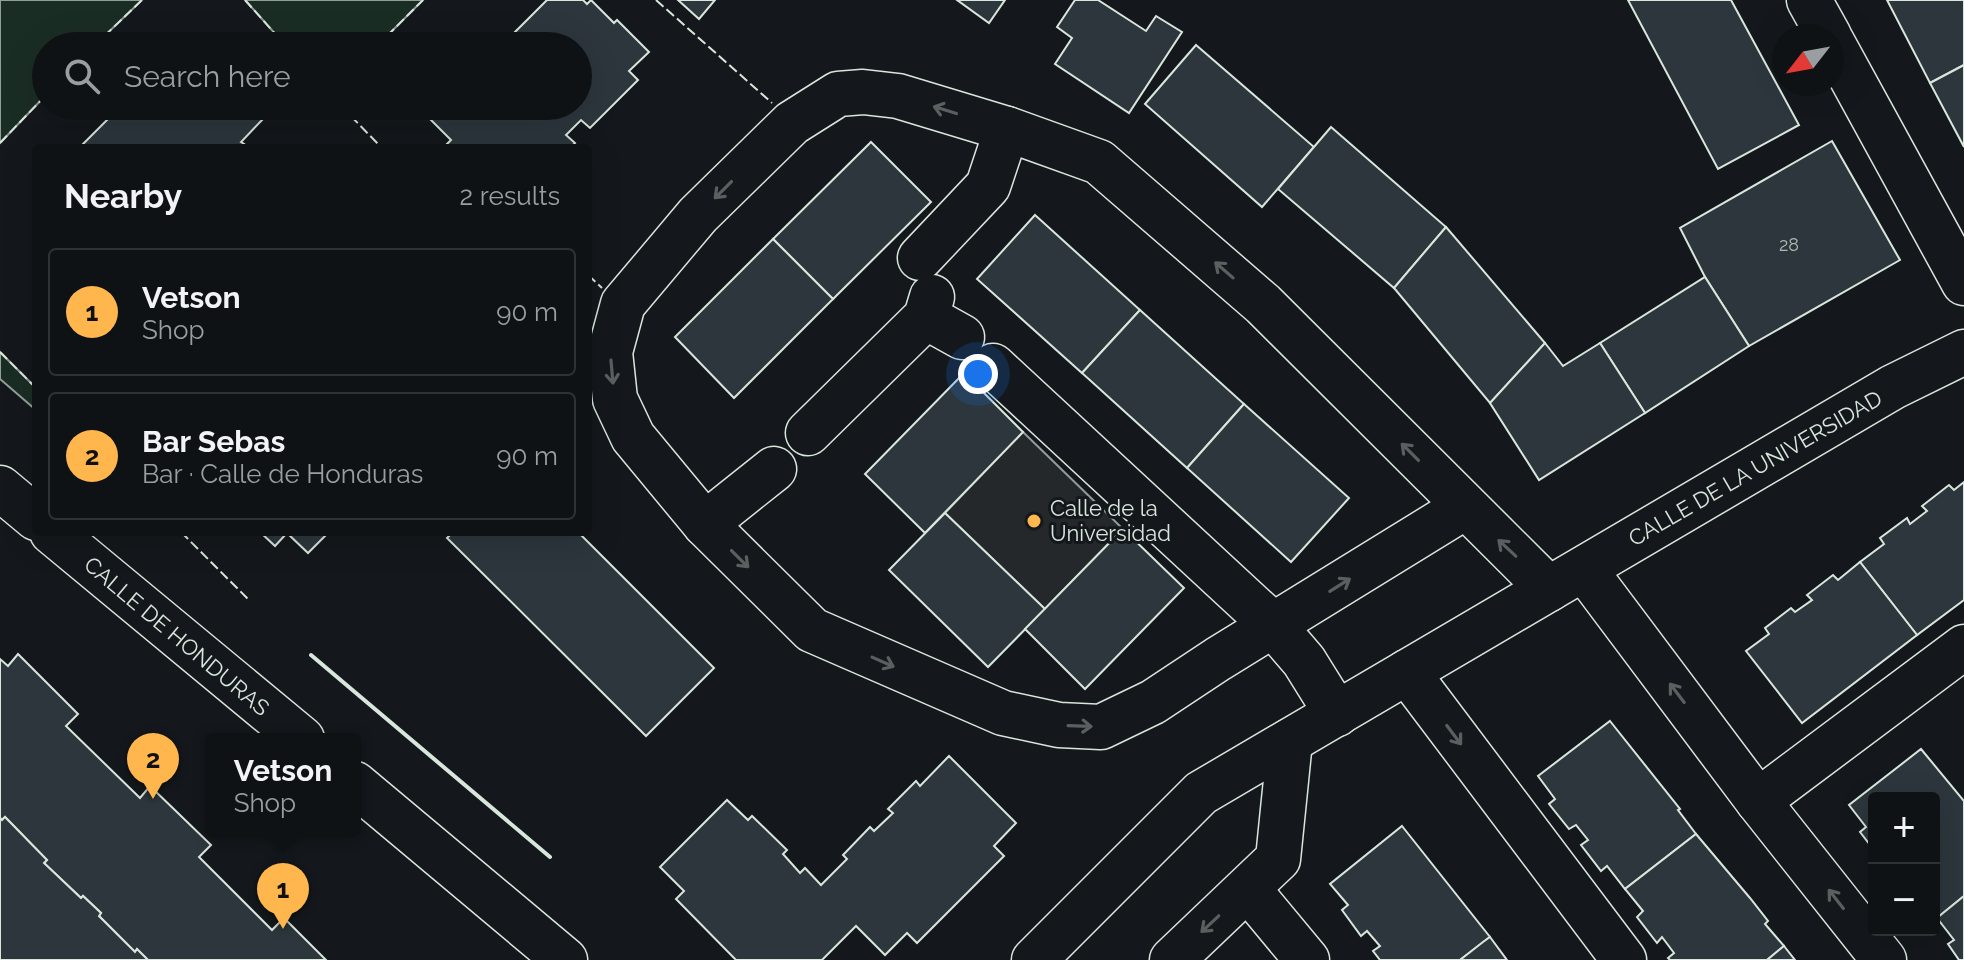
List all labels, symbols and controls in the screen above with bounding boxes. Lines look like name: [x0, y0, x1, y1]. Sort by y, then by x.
north arrow: [1772, 24, 1844, 96]
search box: [32, 32, 592, 120]
icon: search: [60, 54, 104, 98]
text: Search here: [124, 59, 291, 94]
one-way arrow: [933, 102, 959, 117]
text: Nearby: [64, 176, 182, 216]
text: 2 results: [460, 181, 560, 211]
one-way arrow: [713, 181, 733, 200]
house number: 28: [1779, 234, 1799, 255]
one-way arrow: [1214, 262, 1235, 280]
text: Vetson: [142, 280, 241, 315]
text: 1: [86, 297, 98, 327]
text: 90 m: [496, 297, 558, 327]
text: Shop: [142, 315, 204, 345]
your location: [958, 354, 998, 394]
one-way arrow: [605, 358, 620, 385]
street label: CALLE DE LA UNIVERSIDAD: [1624, 385, 1886, 551]
text: Bar Sebas: [142, 424, 285, 459]
text: 2: [85, 441, 99, 471]
text: 90 m: [496, 441, 558, 471]
one-way arrow: [1401, 443, 1420, 462]
text: Bar · Calle de Honduras: [142, 459, 423, 489]
place label: Calle de la Universidad: [1050, 495, 1171, 546]
marker: Calle de la Universidad: [1025, 512, 1043, 530]
one-way arrow: [1497, 540, 1517, 558]
one-way arrow: [730, 549, 749, 568]
street label: CALLE DE HONDURAS: [79, 551, 275, 721]
one-way arrow: [1328, 576, 1351, 592]
one-way arrow: [871, 655, 895, 670]
one-way arrow: [1669, 683, 1686, 704]
one-way arrow: [1066, 718, 1093, 734]
one-way arrow: [1445, 724, 1462, 745]
pin: 2: [127, 733, 179, 799]
popup: [205, 733, 361, 837]
text: Vetson: [234, 753, 332, 788]
text: Shop: [234, 788, 296, 818]
map controls: [1868, 792, 1940, 936]
button: +: [1868, 792, 1940, 864]
pin: 1: [257, 863, 309, 929]
button: −: [1868, 864, 1940, 936]
one-way arrow: [1827, 889, 1844, 910]
one-way arrow: [1200, 915, 1220, 934]

